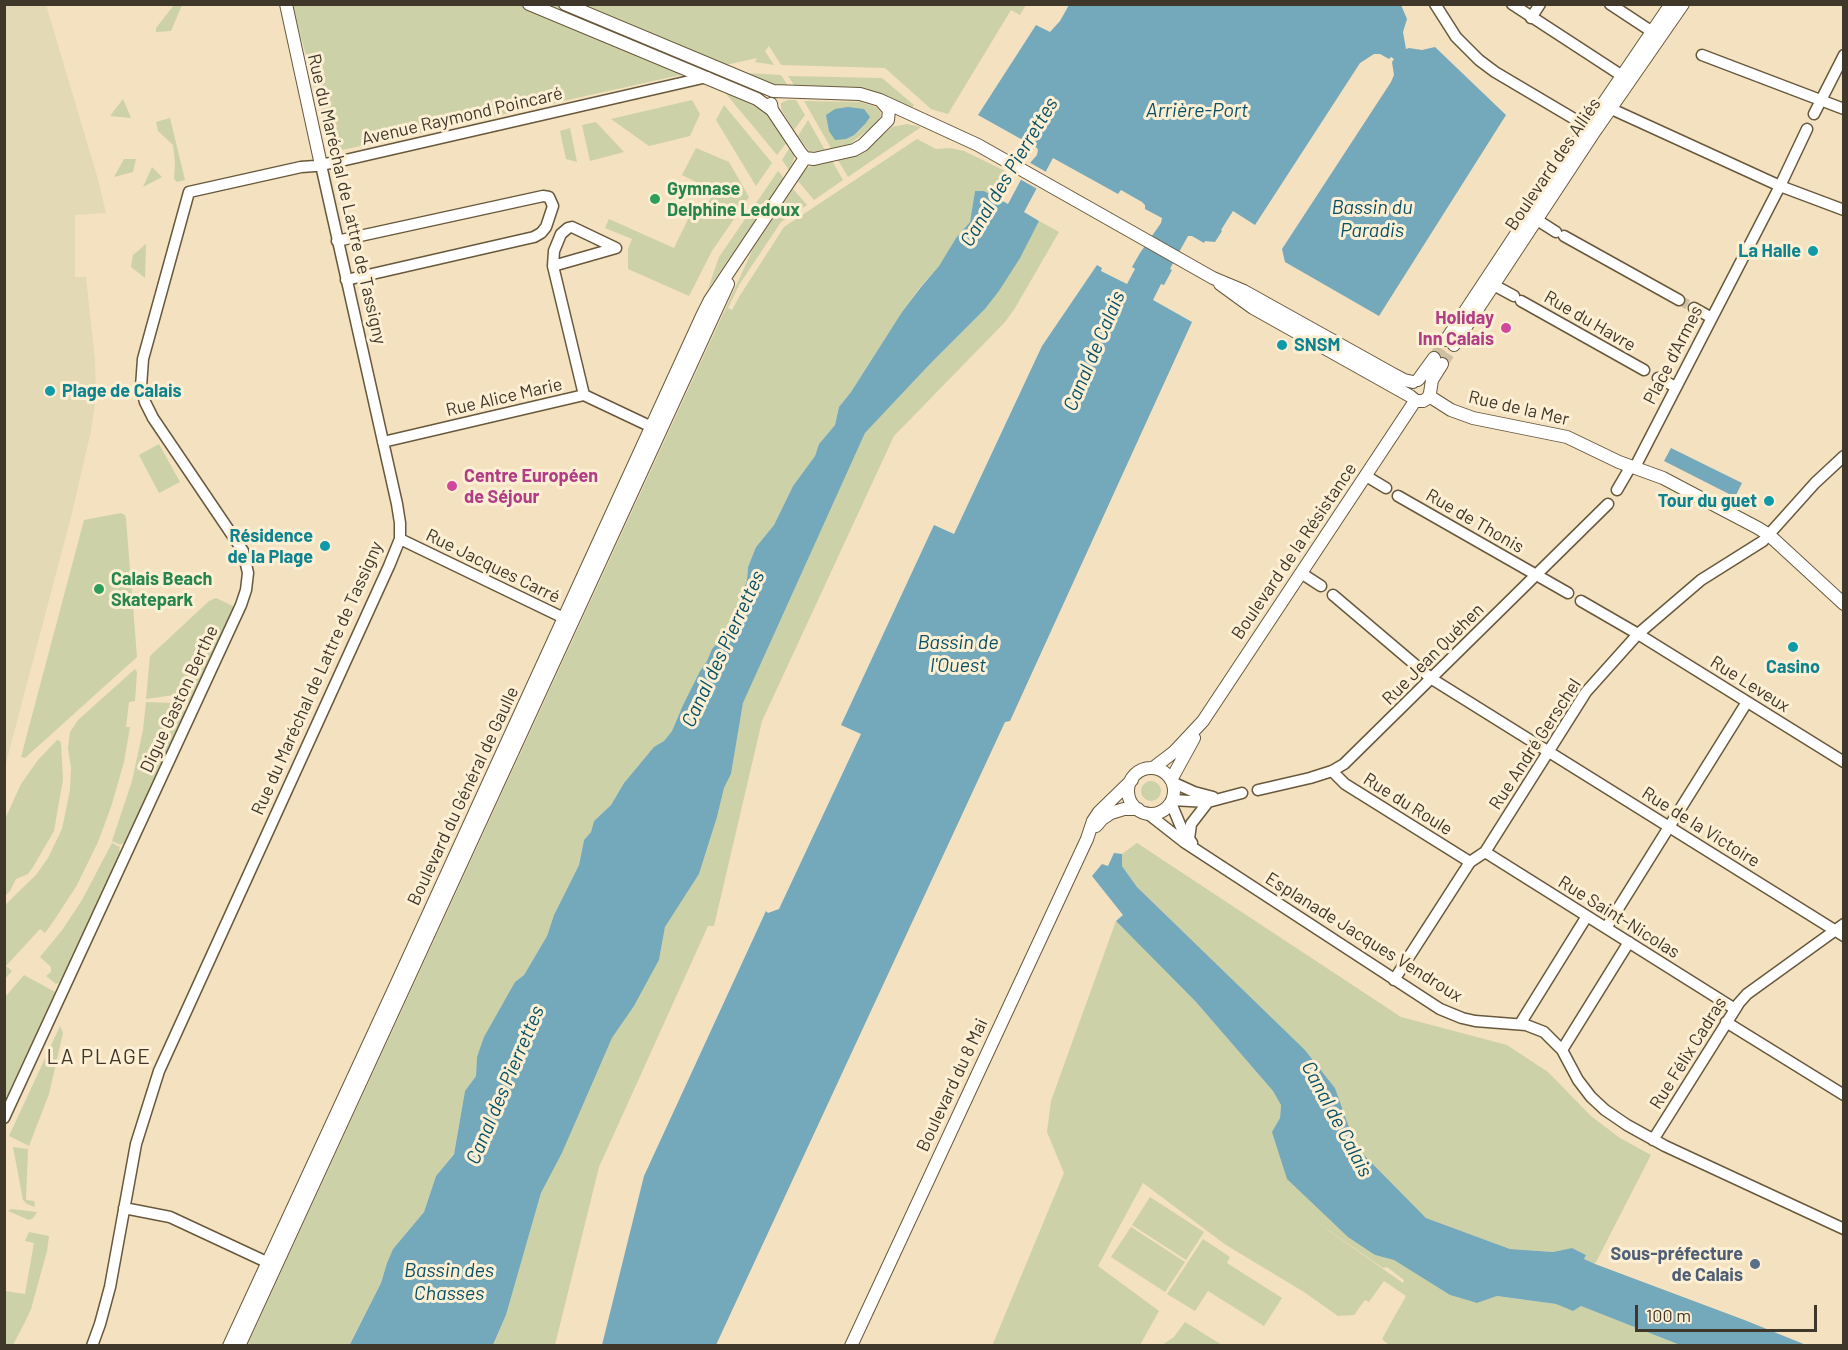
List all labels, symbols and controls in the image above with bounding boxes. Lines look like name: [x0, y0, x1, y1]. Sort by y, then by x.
street label: Rue du Maréchal de Lattre de Tassigny: [303, 52, 391, 346]
street label: Avenue Raymond Poincaré: [359, 82, 565, 150]
water label: Canal des Pierrettes: [955, 93, 1063, 251]
street label: Boulevard des Alliés: [1501, 94, 1605, 234]
water label: Arrière-Port: [1146, 98, 1248, 122]
place label: Gymnase Delphine Ledoux: [667, 178, 800, 220]
marker: Gymnase Delphine Ledoux: [648, 192, 662, 206]
water label: Bassin du Paradis: [1331, 195, 1413, 242]
place label: La Halle: [1738, 240, 1801, 262]
marker: La Halle: [1806, 244, 1820, 258]
street label: Rue du Havre: [1540, 286, 1640, 356]
water label: Canal de Calais: [1058, 287, 1130, 415]
street label: Place d'Armes: [1639, 302, 1707, 408]
place label: Holiday Inn Calais: [1418, 307, 1494, 350]
marker: Holiday Inn Calais: [1499, 321, 1513, 335]
place label: SNSM: [1294, 334, 1340, 356]
marker: SNSM: [1275, 338, 1289, 352]
street label: Rue Alice Marie: [444, 373, 564, 421]
place label: Plage de Calais: [62, 380, 182, 402]
marker: Plage de Calais: [43, 384, 57, 398]
street label: Rue de la Mer: [1466, 386, 1572, 430]
street label: Boulevard de la Résistance: [1227, 459, 1361, 643]
place label: Centre Européen de Séjour: [464, 465, 598, 508]
marker: Centre Européen de Séjour: [445, 479, 459, 493]
street label: Rue de Thonis: [1422, 484, 1528, 558]
place label: Tour du guet: [1658, 490, 1757, 512]
marker: Tour du guet: [1762, 494, 1776, 508]
street label: Rue Jacques Carré: [422, 524, 564, 608]
place label: Résidence de la Plage: [227, 525, 313, 568]
street label: Rue du Maréchal de Lattre de Tassigny: [247, 538, 387, 818]
marker: Résidence de la Plage: [318, 539, 332, 553]
water label: Canal des Pierrettes: [676, 567, 770, 731]
place label: Calais Beach Skatepark: [111, 568, 212, 610]
marker: Calais Beach Skatepark: [92, 582, 106, 596]
street label: Rue Jean Quéhen: [1378, 599, 1488, 709]
street label: Digue Gaston Berthe: [135, 622, 223, 776]
water label: Bassin de l'Ouest: [918, 630, 998, 677]
marker: Casino: [1786, 640, 1800, 654]
street label: Rue Leveux: [1706, 651, 1794, 717]
place label: Casino: [1766, 656, 1820, 678]
street label: Rue André Gerschel: [1484, 674, 1586, 814]
street label: Boulevard du Général de Gaulle: [403, 683, 523, 909]
street label: Rue du Roule: [1359, 768, 1457, 840]
street label: Rue de la Victoire: [1638, 782, 1764, 872]
street label: Esplanade Jacques Vendroux: [1262, 867, 1466, 1007]
street label: Rue Saint-Nicolas: [1554, 871, 1684, 963]
street label: Rue Félix Cadras: [1645, 993, 1731, 1113]
water label: Canal des Pierrettes: [461, 1002, 549, 1168]
street label: Boulevard du 8 Mai: [912, 1015, 992, 1155]
district label: LA PLAGE: [46, 1044, 152, 1070]
water label: Canal de Calais: [1296, 1057, 1378, 1181]
place label: Sous-préfecture de Calais: [1611, 1243, 1743, 1286]
marker: Sous-préfecture de Calais: [1748, 1257, 1762, 1271]
water label: Bassin des Chasses: [404, 1258, 494, 1305]
scale bar: [1638, 1293, 1820, 1331]
text: 100 m: [1646, 1304, 1691, 1326]

